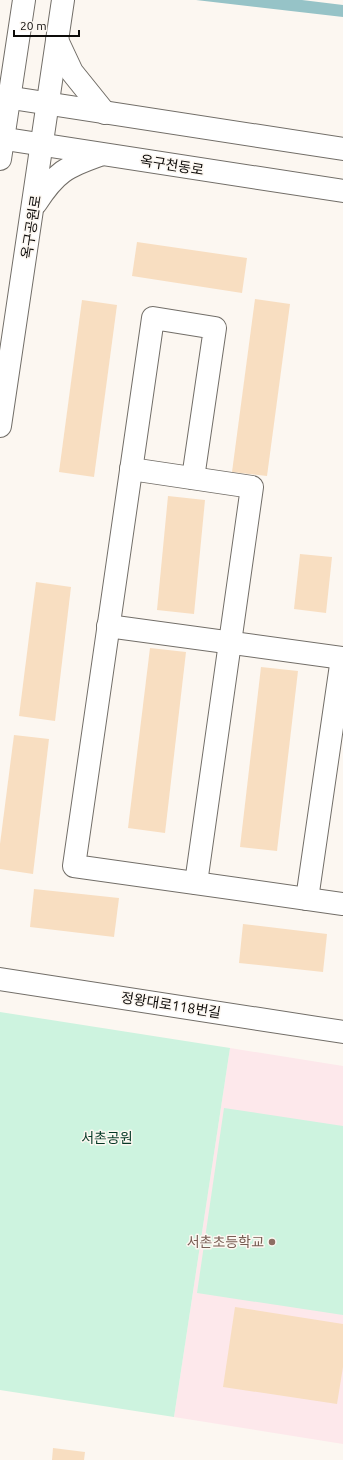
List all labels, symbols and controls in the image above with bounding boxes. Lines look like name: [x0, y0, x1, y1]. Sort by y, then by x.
scale bar: [14, 12, 79, 38]
text: 20 m: [20, 19, 47, 32]
street label: 옥구천동로: [139, 152, 205, 178]
street label: 옥구공원로: [18, 194, 44, 260]
street label: 정왕대로118번길: [120, 989, 222, 1021]
park label: 서촌공원: [81, 1130, 133, 1146]
place label: 서촌초등학교: [187, 1234, 264, 1250]
marker: 서촌초등학교: [267, 1237, 277, 1247]

